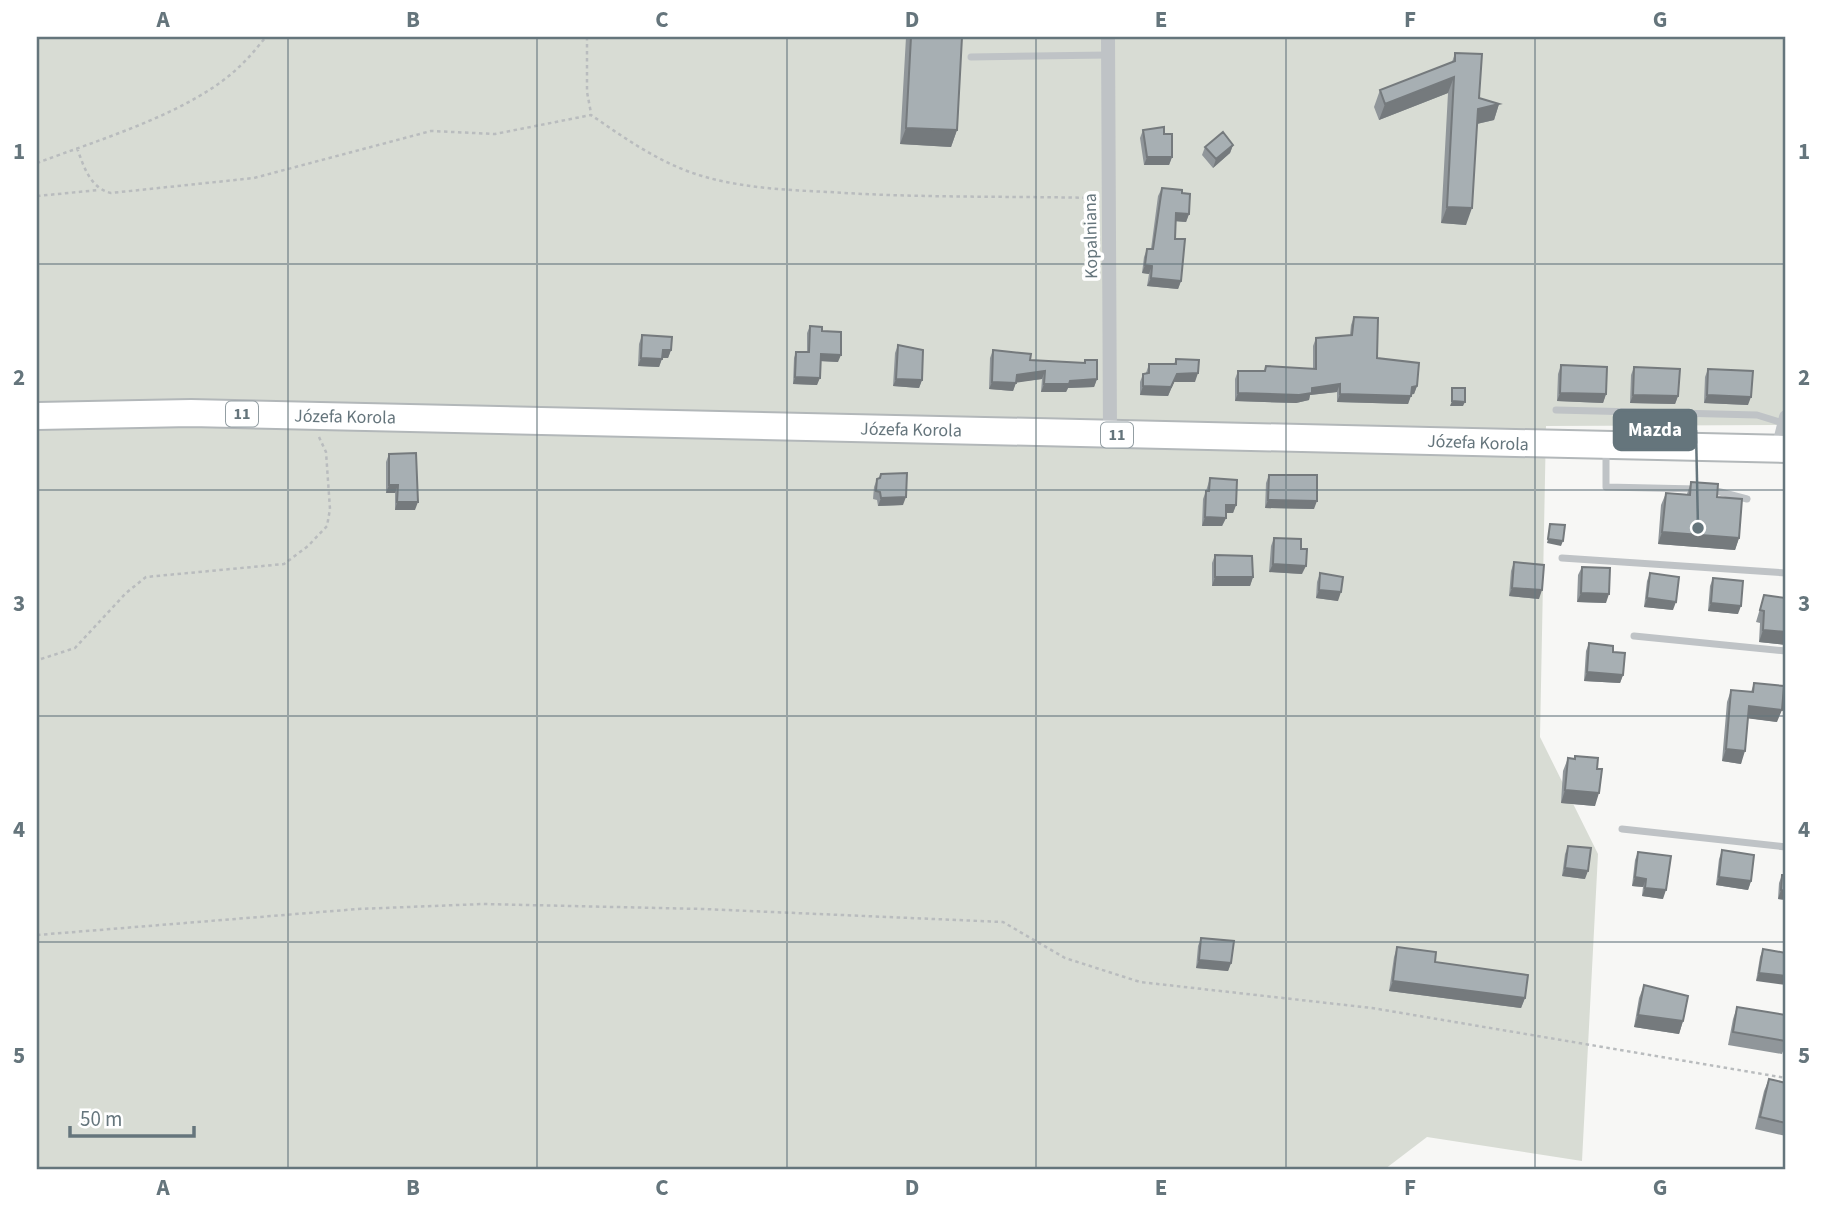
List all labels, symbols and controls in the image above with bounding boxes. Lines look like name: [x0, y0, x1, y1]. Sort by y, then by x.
text: A: [155, 3, 170, 36]
text: B: [406, 3, 420, 36]
text: C: [655, 3, 669, 36]
text: D: [905, 3, 919, 36]
text: E: [1155, 3, 1167, 36]
text: F: [1404, 3, 1416, 36]
text: G: [1653, 3, 1667, 36]
text: 1: [13, 135, 25, 168]
text: 1: [1798, 135, 1810, 168]
street label: Kopalniana: [1078, 193, 1104, 279]
text: 2: [13, 361, 25, 394]
text: 2: [1798, 361, 1810, 394]
road number: 11: [226, 402, 258, 426]
street label: Józefa Korola: [294, 404, 396, 430]
callout: Mazda: [1614, 410, 1696, 450]
street label: Józefa Korola: [860, 417, 962, 443]
text: Mazda: [1628, 417, 1682, 444]
road number: 11: [1101, 422, 1133, 448]
street label: Józefa Korola: [1427, 429, 1529, 457]
text: 3: [13, 587, 25, 620]
text: 3: [1798, 587, 1810, 620]
text: 4: [13, 813, 25, 846]
text: 4: [1798, 813, 1810, 846]
text: 5: [13, 1039, 25, 1072]
text: 5: [1798, 1039, 1810, 1072]
scale bar: [70, 1094, 194, 1138]
text: 50 m: [80, 1104, 122, 1134]
text: A: [155, 1171, 170, 1204]
text: B: [406, 1171, 420, 1204]
text: C: [655, 1171, 669, 1204]
text: D: [905, 1171, 919, 1204]
text: E: [1155, 1171, 1167, 1204]
text: F: [1404, 1171, 1416, 1204]
text: G: [1653, 1171, 1667, 1204]

